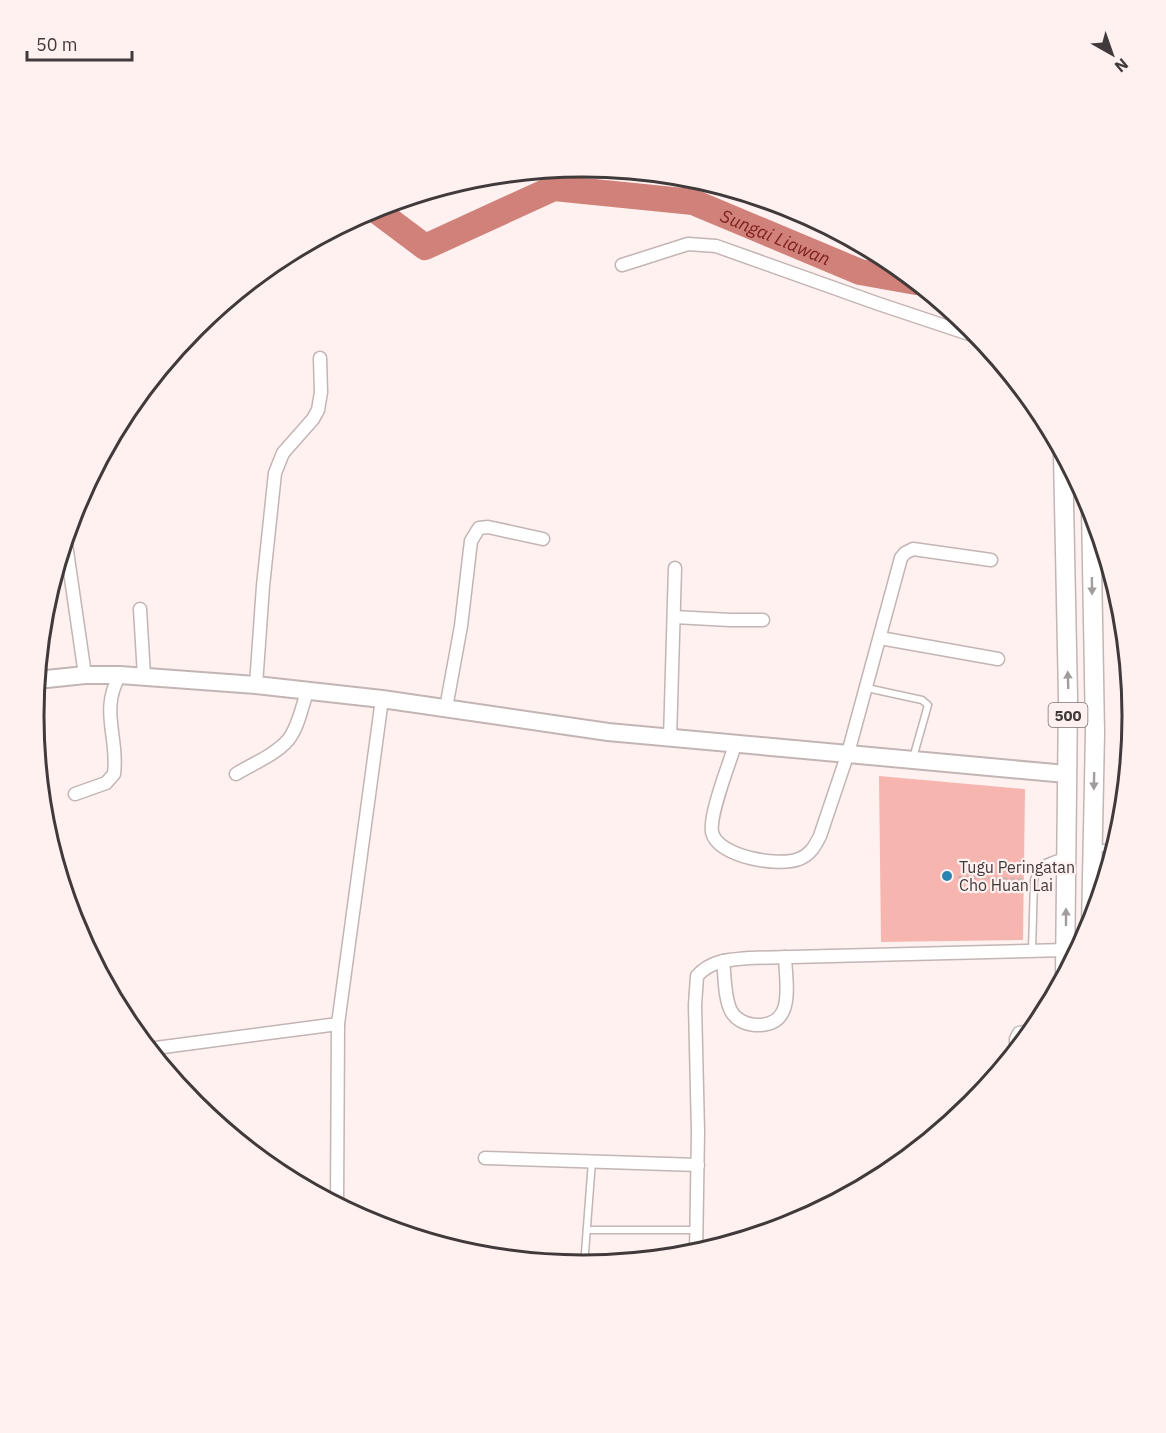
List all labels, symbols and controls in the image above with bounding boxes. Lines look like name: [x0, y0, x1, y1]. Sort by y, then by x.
scale bar: [27, 24, 132, 62]
north arrow: [1082, 24, 1142, 84]
text: 50 m: [36, 33, 78, 56]
text: N: [1111, 54, 1133, 77]
water label: Sungai Liawan: [717, 203, 834, 270]
one-way arrow: [1087, 577, 1096, 596]
one-way arrow: [1063, 671, 1072, 690]
road number: 500: [1048, 703, 1088, 727]
one-way arrow: [1089, 772, 1099, 791]
place label: Tugu Peringatan Cho Huan Lai: [959, 857, 1075, 895]
marker: Tugu Peringatan Cho Huan Lai: [940, 869, 954, 883]
one-way arrow: [1061, 908, 1071, 927]

